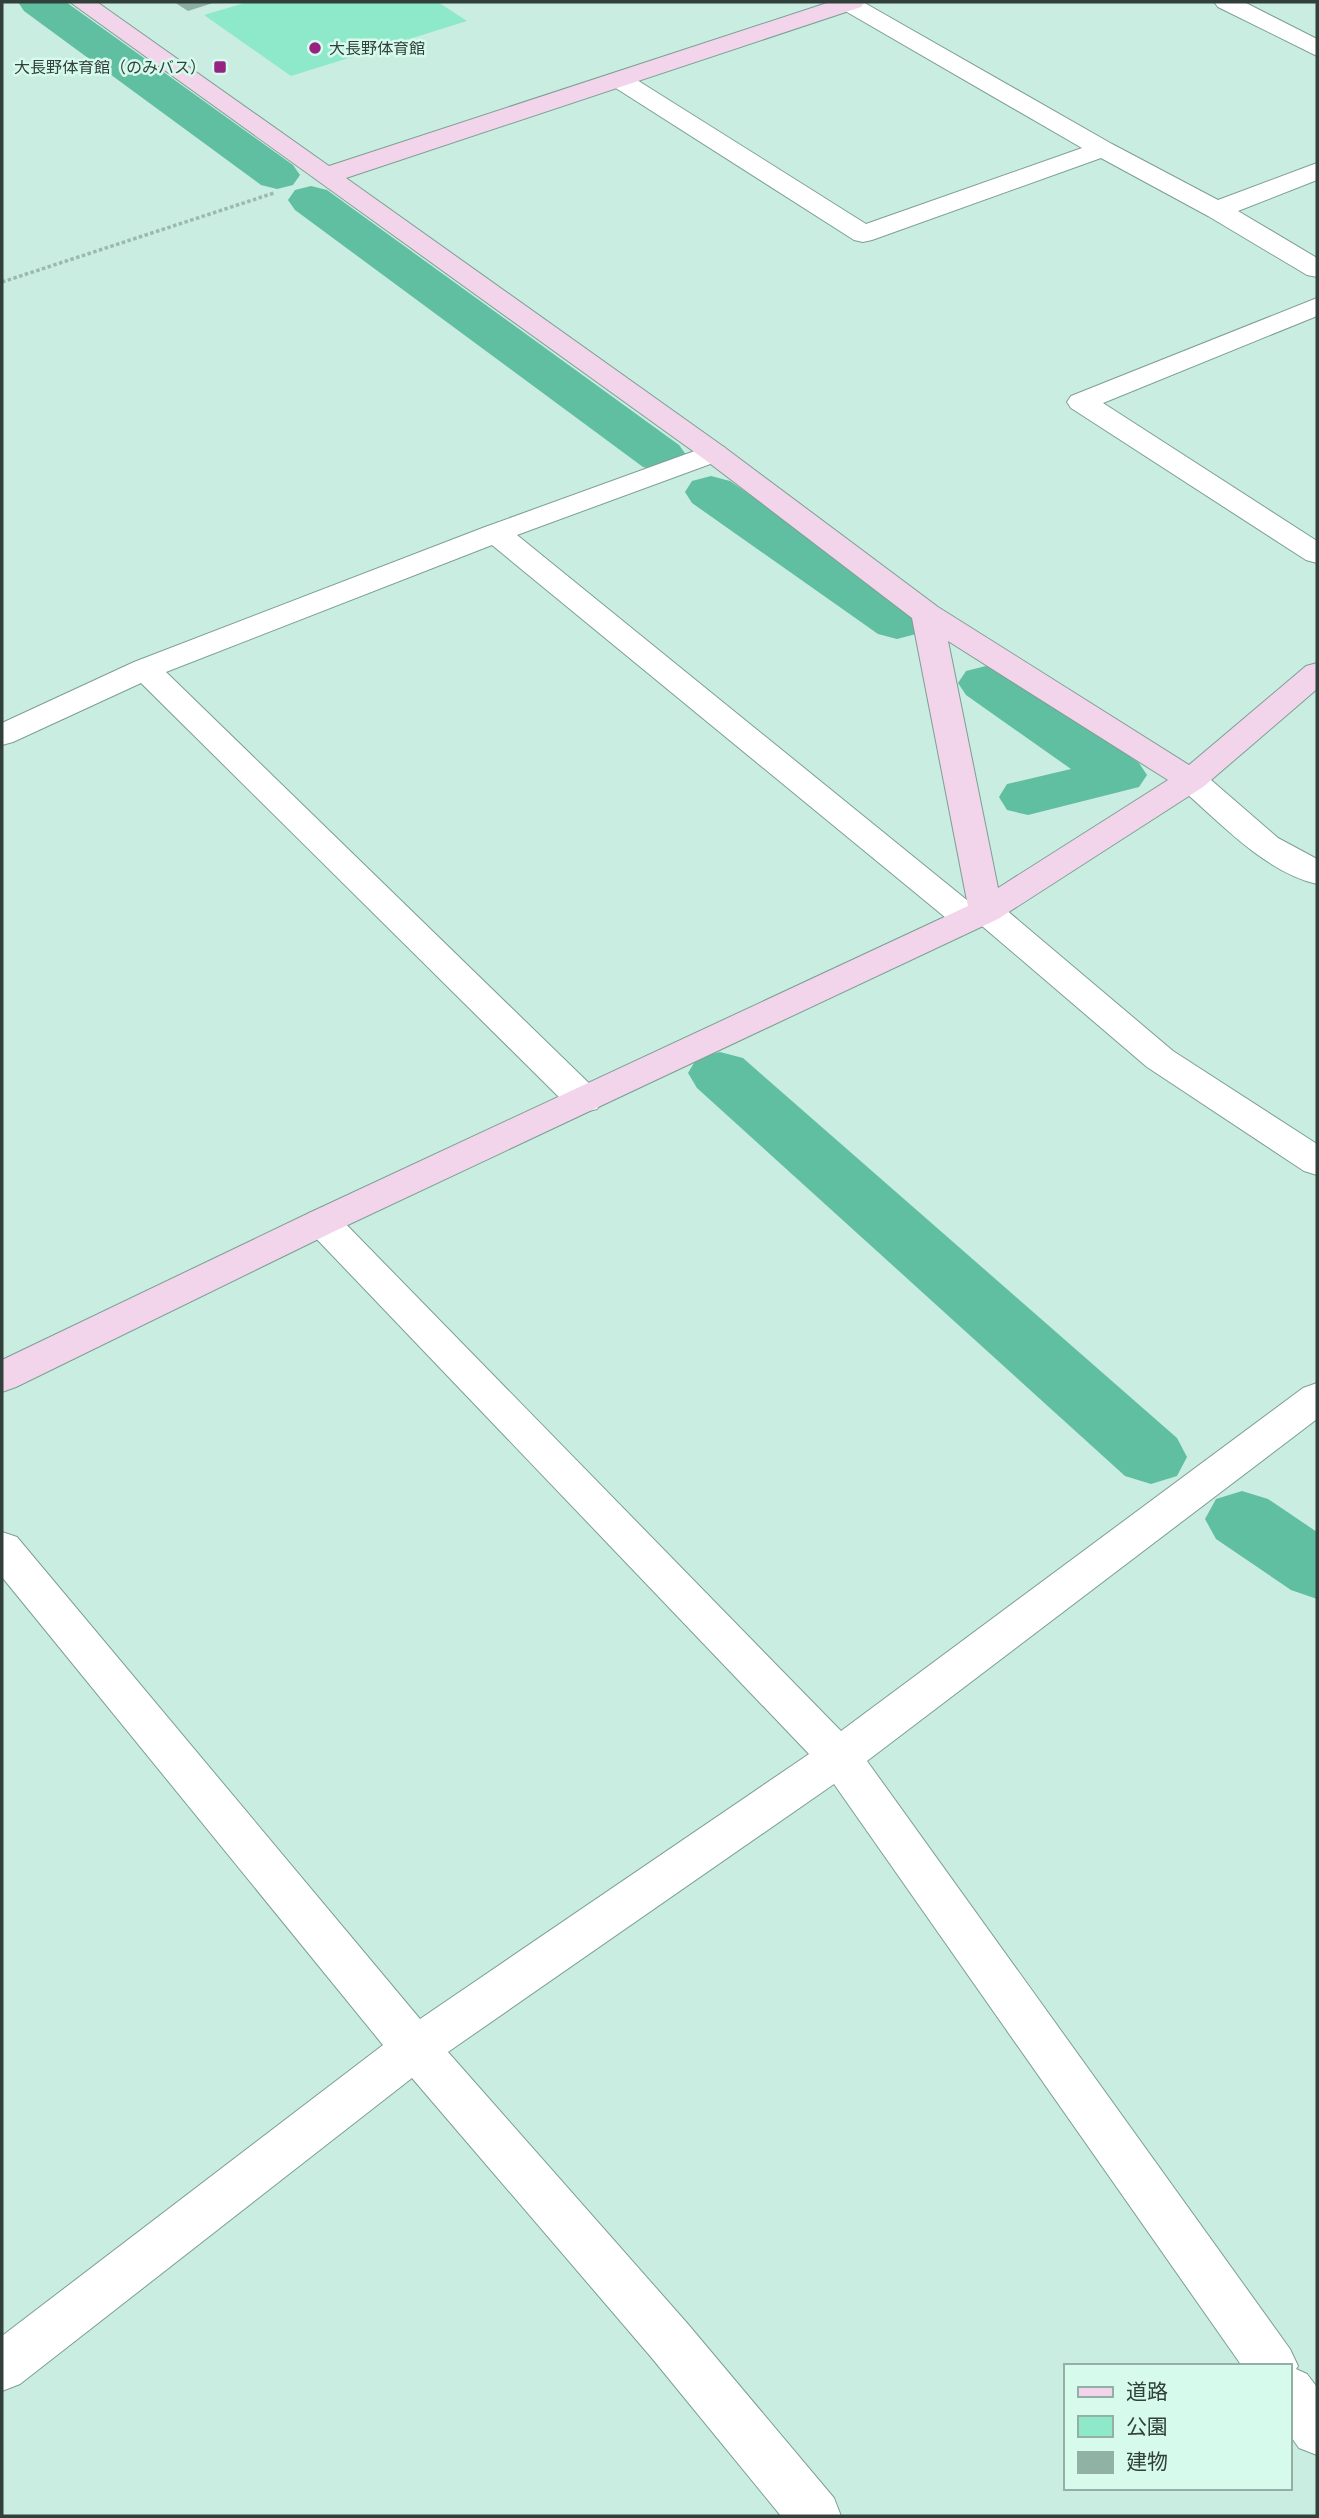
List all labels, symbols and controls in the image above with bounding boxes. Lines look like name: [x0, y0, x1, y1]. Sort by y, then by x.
place label: 大長野体育館: [329, 39, 425, 58]
marker: 大長野体育館: [307, 40, 323, 56]
place label: 大長野体育館（のみバス）: [14, 58, 206, 77]
marker: 大長野体育館（のみバス）: [212, 59, 228, 75]
legend: [1064, 2364, 1291, 2490]
text: 道路: [1126, 2379, 1168, 2404]
text: 公園: [1126, 2414, 1168, 2439]
text: 建物: [1126, 2449, 1168, 2474]

